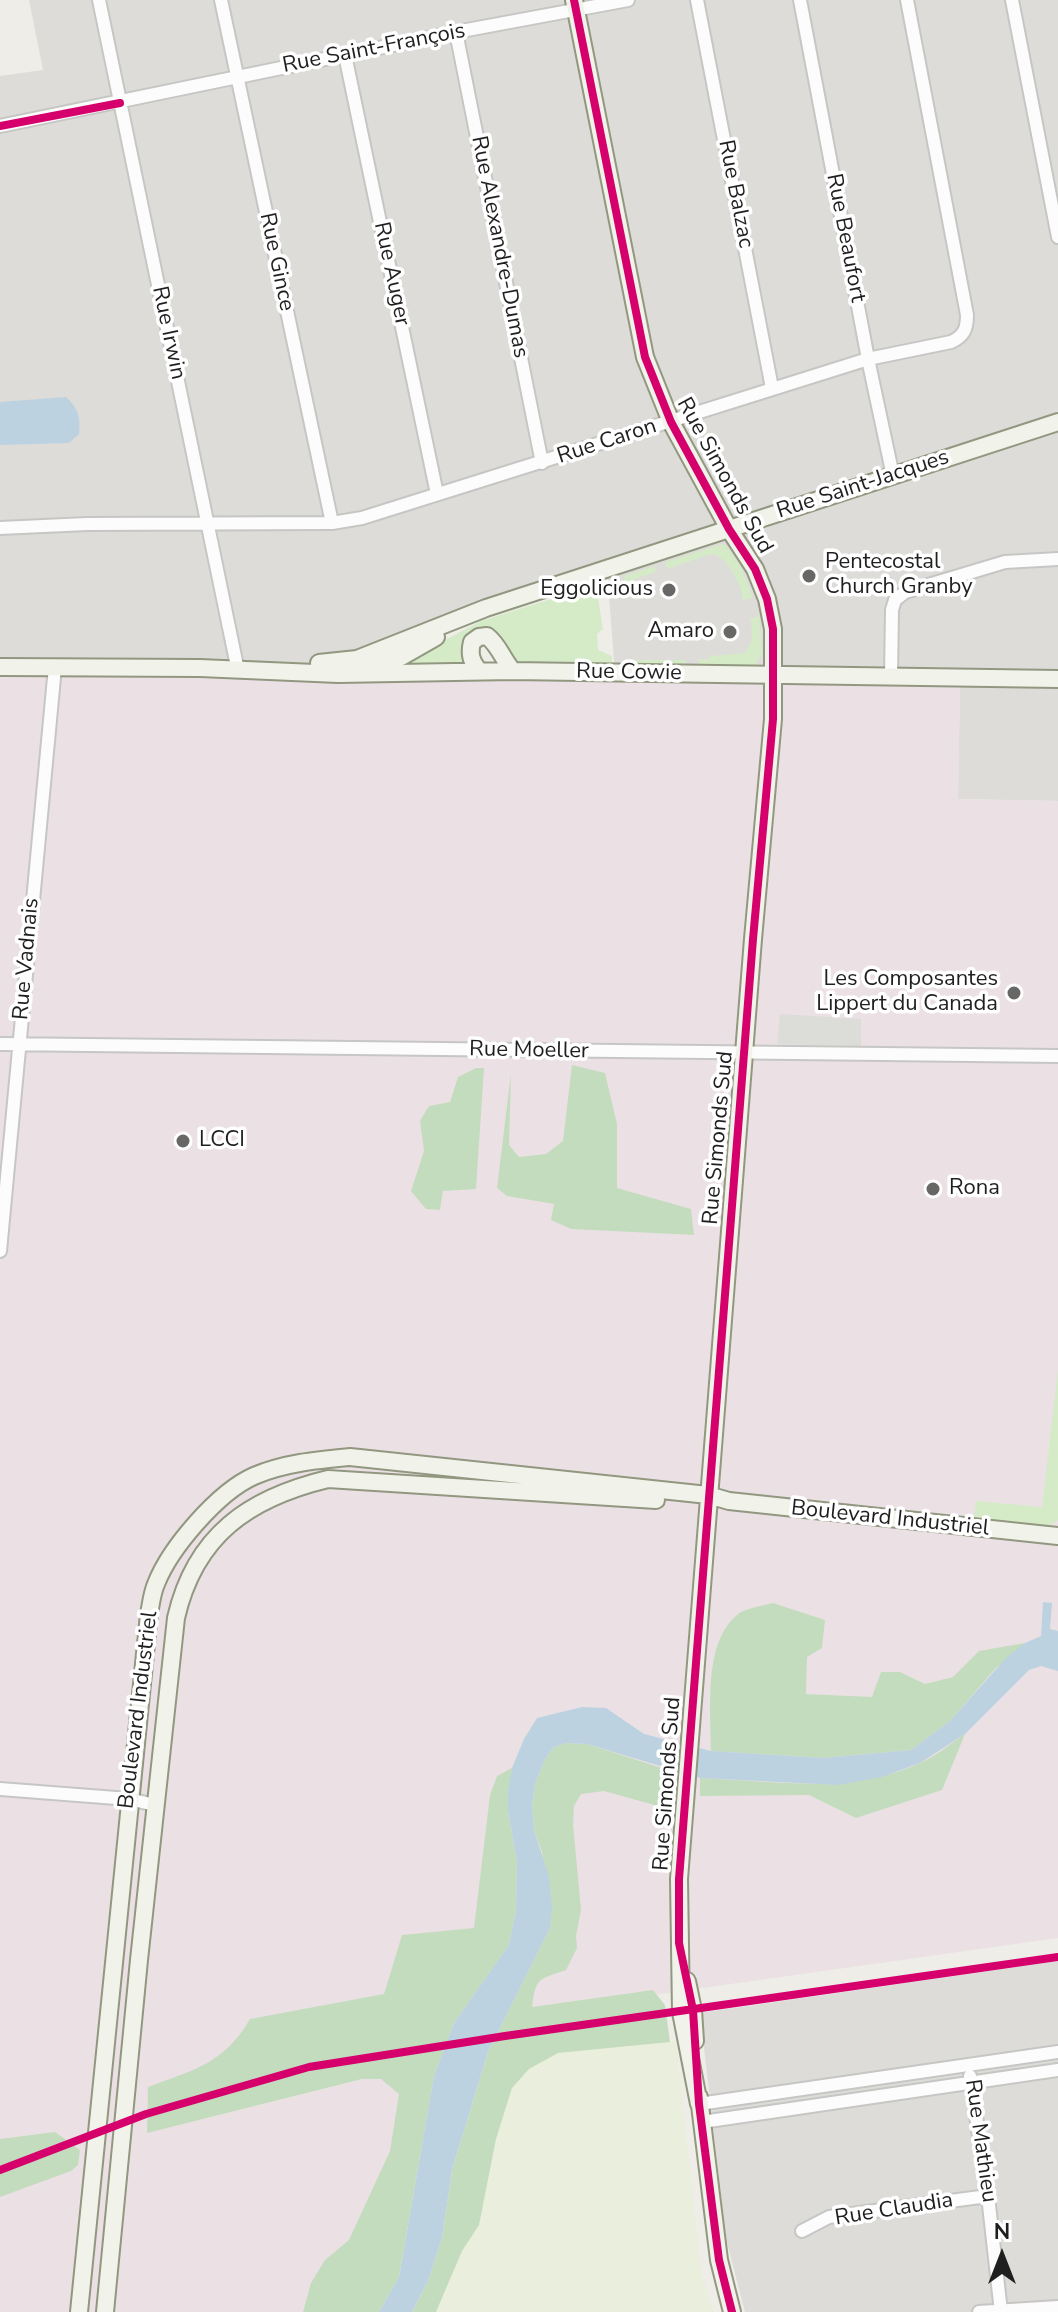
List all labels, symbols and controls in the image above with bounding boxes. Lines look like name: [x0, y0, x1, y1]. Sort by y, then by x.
street label: Rue Saint-François: [280, 18, 468, 80]
street label: Rue Alexandre-Dumas: [465, 134, 533, 360]
street label: Rue Balzac: [712, 138, 758, 250]
street label: Rue Beaufort: [820, 171, 870, 305]
street label: Rue Gince: [253, 211, 299, 313]
street label: Rue Auger: [367, 220, 415, 328]
street label: Rue Irwin: [145, 284, 191, 382]
street label: Rue Simonds Sud: [670, 393, 778, 559]
street label: Rue Caron: [554, 414, 660, 470]
street label: Rue Saint-Jacques: [773, 445, 953, 525]
place label: Pentecostal Church Granby: [825, 550, 973, 602]
marker: Pentecostal Church Granby: [800, 567, 818, 585]
place label: Eggolicious: [540, 577, 653, 603]
marker: Eggolicious: [660, 581, 678, 599]
place label: Amaro: [648, 619, 714, 645]
marker: Amaro: [721, 623, 739, 641]
street label: Rue Cowie: [576, 659, 682, 687]
street label: Rue Vadnais: [9, 897, 45, 1021]
place label: Les Composantes Lippert du Canada: [816, 967, 998, 1018]
marker: Les Composantes Lippert du Canada: [1005, 984, 1023, 1002]
street label: Rue Moeller: [469, 1037, 589, 1065]
street label: Rue Simonds Sud: [698, 1050, 740, 1226]
place label: LCCI: [199, 1128, 245, 1154]
marker: LCCI: [174, 1132, 192, 1150]
place label: Rona: [949, 1176, 1000, 1202]
marker: Rona: [924, 1180, 942, 1198]
street label: Boulevard Industriel: [790, 1495, 990, 1543]
street label: Boulevard Industriel: [114, 1610, 164, 1810]
street label: Rue Simonds Sud: [649, 1696, 687, 1872]
street label: Rue Mathieu: [958, 2078, 1002, 2204]
street label: Rue Claudia: [833, 2188, 955, 2232]
north arrow: [962, 2216, 1042, 2296]
text: N: [994, 2217, 1010, 2247]

